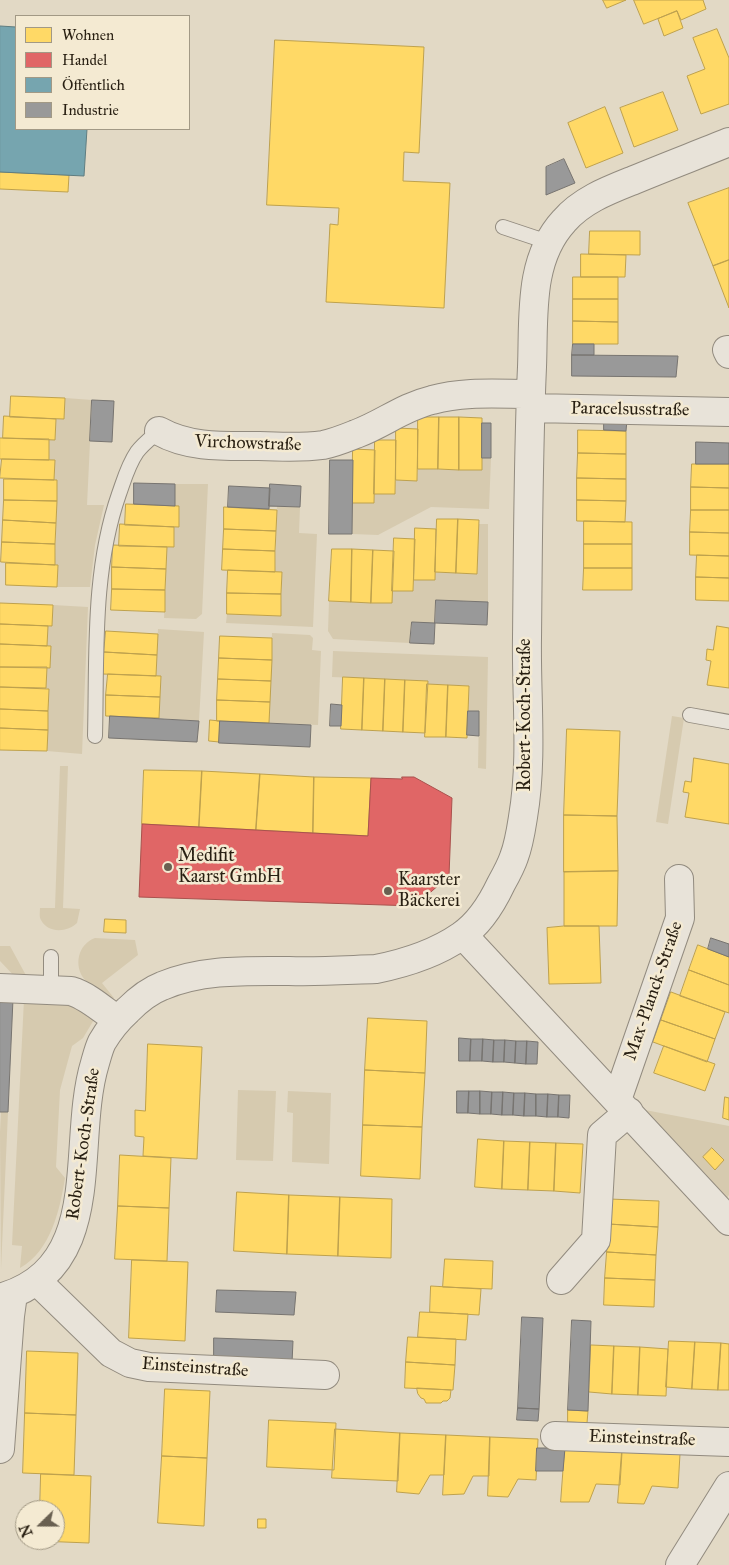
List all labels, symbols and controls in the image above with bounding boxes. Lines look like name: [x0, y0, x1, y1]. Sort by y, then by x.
legend: [15, 15, 190, 130]
text: Wohnen: [62, 26, 114, 44]
text: Handel: [62, 51, 107, 69]
text: Öffentlich: [62, 76, 125, 94]
text: Industrie: [62, 101, 119, 119]
street label: Paracelsusstraße: [570, 398, 690, 422]
street label: Virchowstraße: [194, 431, 302, 457]
street label: Robert-Koch-Straße: [515, 638, 537, 792]
place label: Medifit Kaarst GmbH: [178, 846, 282, 889]
marker: Medifit Kaarst GmbH: [162, 861, 174, 873]
place label: Kaarster Bäckerei: [398, 870, 460, 912]
marker: Kaarster Bäckerei: [382, 885, 394, 897]
street label: Max-Planck-Straße: [620, 919, 688, 1063]
street label: Robert-Koch-Straße: [63, 1067, 105, 1221]
street label: Einsteinstraße: [141, 1354, 249, 1382]
street label: Einsteinstraße: [588, 1426, 696, 1452]
north arrow: [15, 1500, 65, 1550]
text: N: [16, 1522, 37, 1539]

